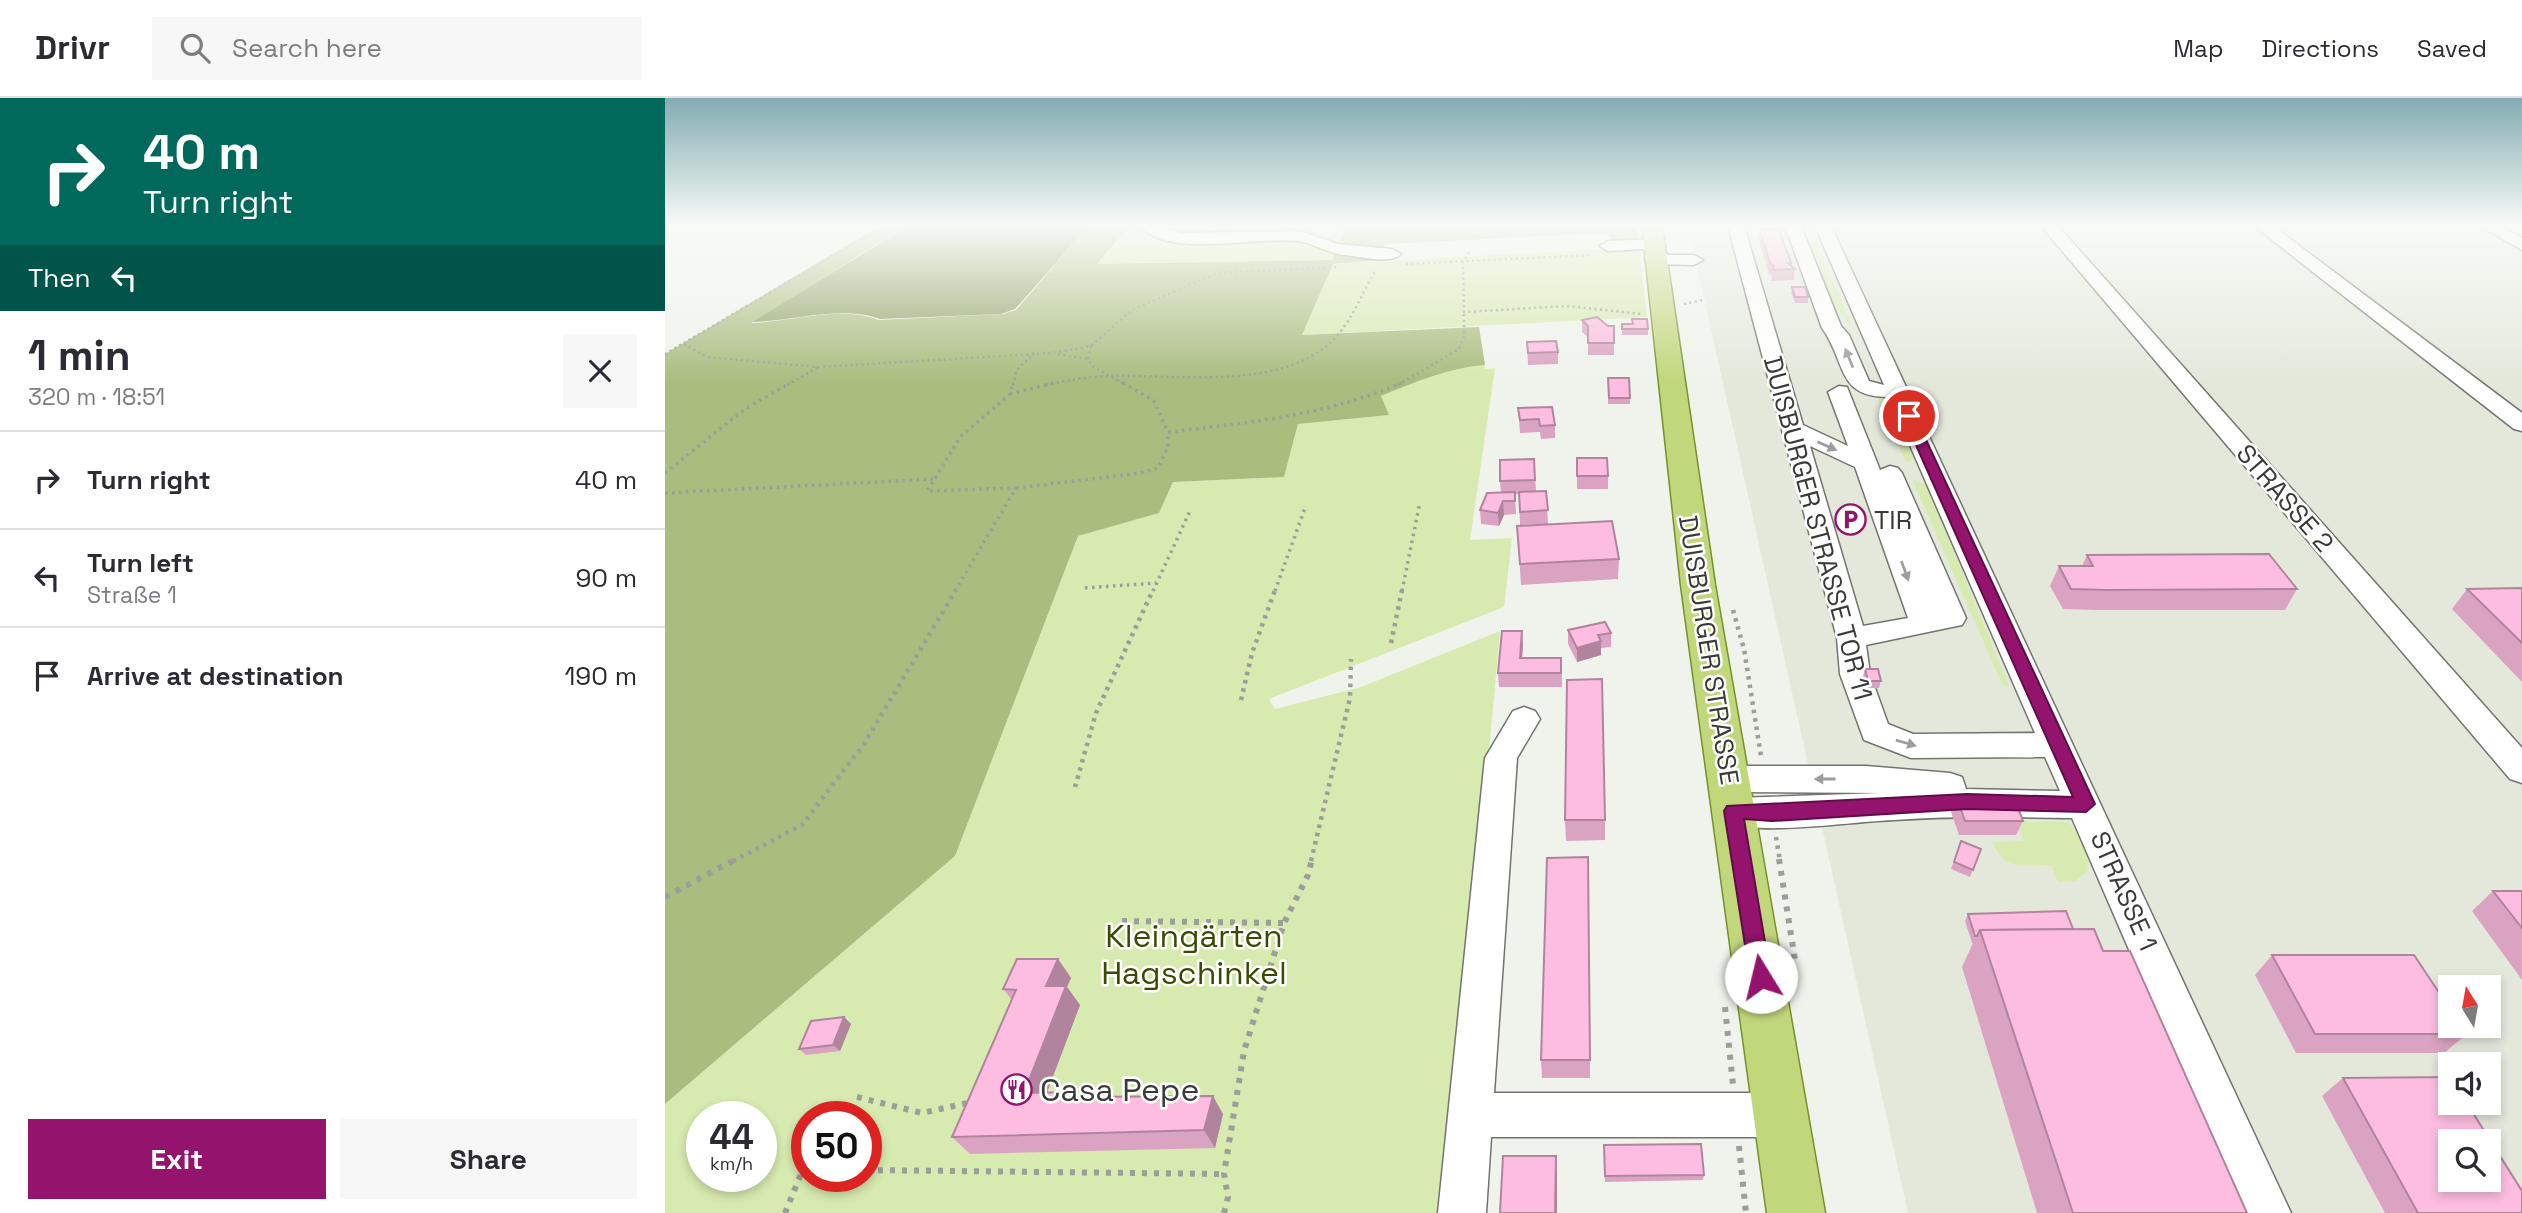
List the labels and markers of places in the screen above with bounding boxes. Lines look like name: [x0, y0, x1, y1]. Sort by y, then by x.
pin: [1879, 386, 1939, 446]
parking icon: TIR: [1834, 503, 1868, 537]
place label: TIR: [1874, 503, 1912, 537]
place label: Casa Pepe: [1040, 1070, 1199, 1110]
restaurant icon: Casa Pepe: [1000, 1073, 1034, 1107]

